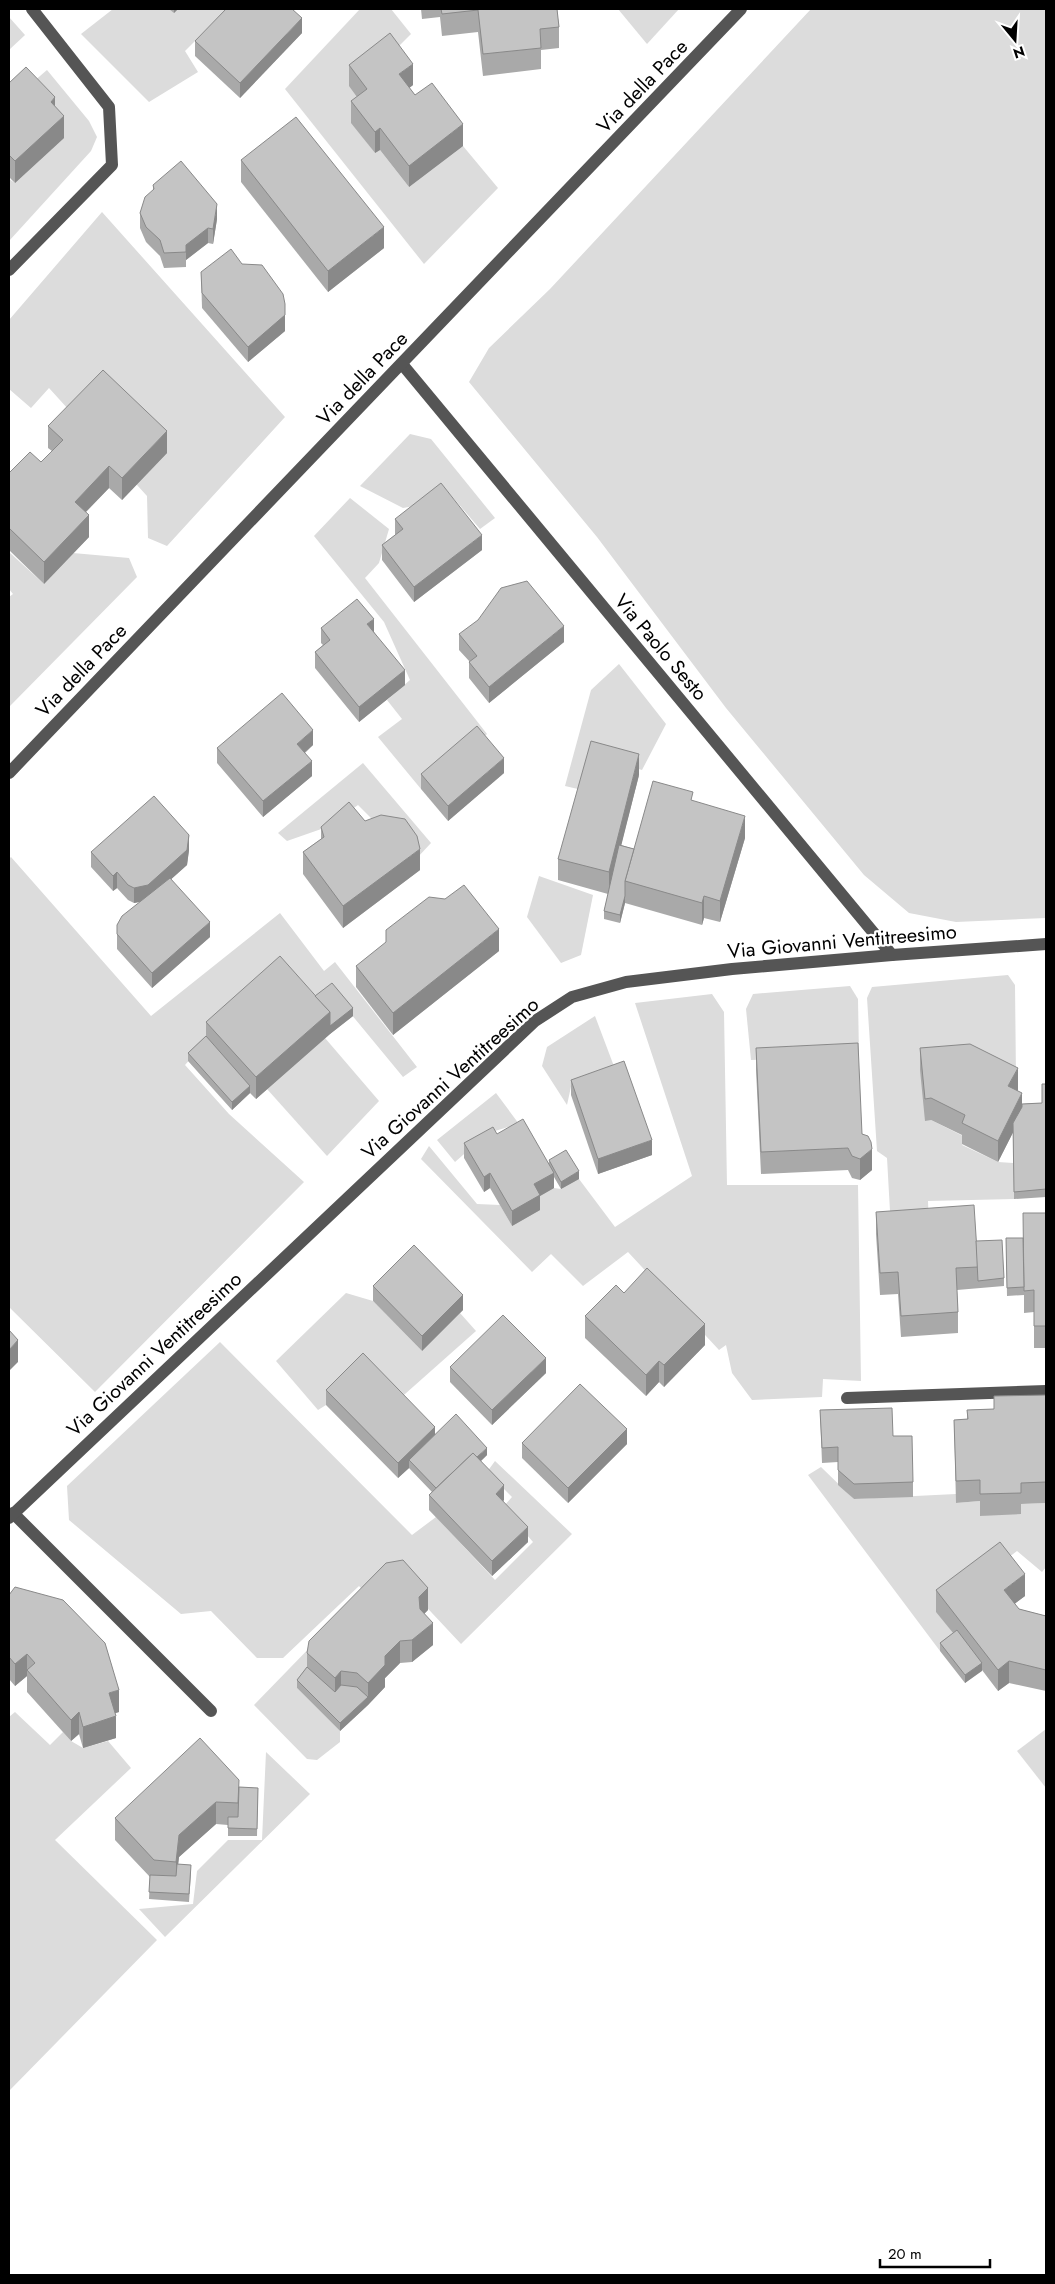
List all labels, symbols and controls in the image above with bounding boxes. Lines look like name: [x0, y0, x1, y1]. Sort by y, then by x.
north arrow: [990, 15, 1040, 65]
street label: Via della Pace: [590, 33, 695, 140]
text: N: [1011, 41, 1027, 64]
street label: Via della Pace: [310, 325, 415, 432]
street label: Via Paolo Sesto: [607, 588, 714, 707]
street label: Via della Pace: [29, 617, 134, 724]
street label: Via Giovanni Ventitreesimo: [726, 917, 958, 966]
street label: Via Giovanni Ventitreesimo: [355, 991, 546, 1166]
street label: Via Giovanni Ventitreesimo: [60, 1265, 248, 1443]
scale bar: [880, 2236, 990, 2268]
text: 20 m: [888, 2243, 922, 2265]

